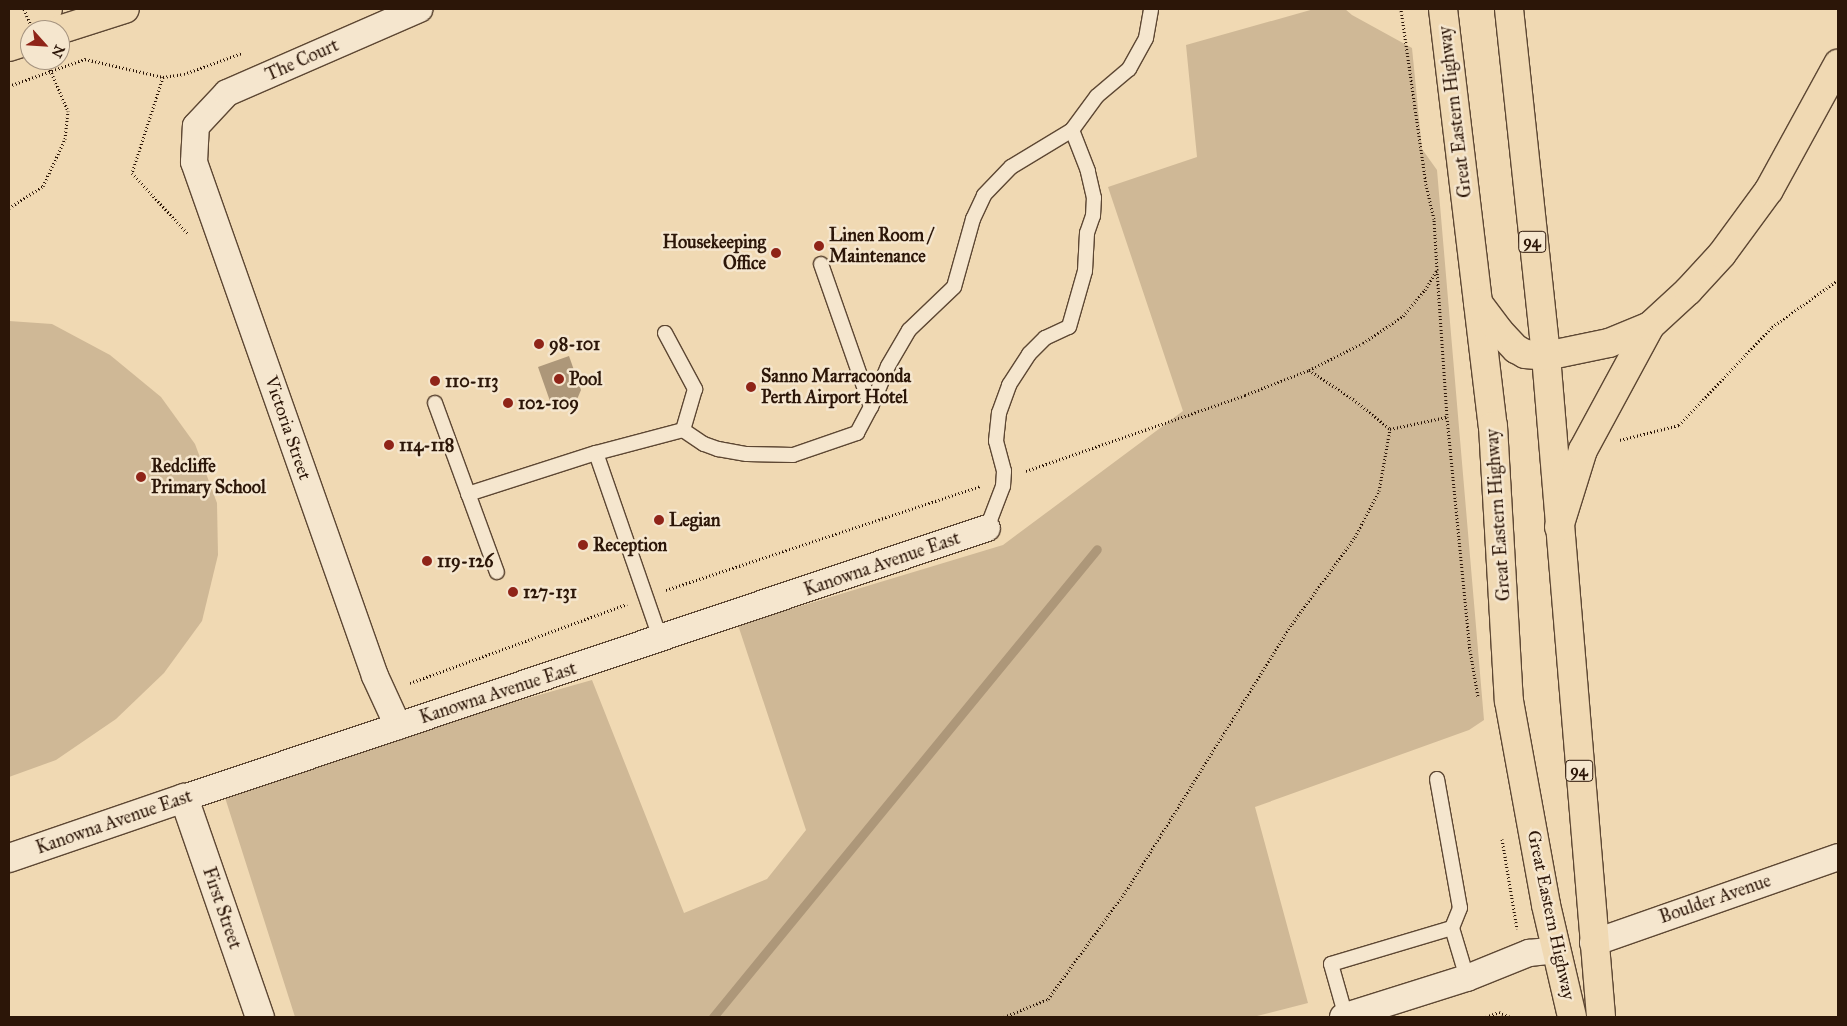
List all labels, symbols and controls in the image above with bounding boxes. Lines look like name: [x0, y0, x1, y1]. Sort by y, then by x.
north arrow: [20, 20, 70, 70]
street label: Great Eastern Highway: [1434, 25, 1476, 199]
street label: The Court: [262, 34, 342, 86]
text: N: [48, 42, 68, 60]
place label: Linen Room / Maintenance: [829, 225, 933, 268]
road number: 94: [1517, 228, 1547, 256]
place label: Housekeeping Office: [663, 232, 766, 274]
marker: Linen Room / Maintenance: [813, 240, 825, 252]
marker: Housekeeping Office: [770, 247, 782, 259]
place label: 98-101: [549, 333, 600, 355]
marker: 98-101: [533, 338, 545, 350]
place label: Sanno Marracoonda Perth Airport Hotel: [761, 366, 911, 408]
place label: Pool: [569, 368, 602, 390]
place label: 110-113: [445, 370, 498, 392]
street label: Victoria Street: [260, 373, 316, 483]
marker: Pool: [553, 373, 565, 385]
marker: 110-113: [429, 375, 441, 387]
marker: Sanno Marracoonda Perth Airport Hotel: [745, 381, 757, 393]
place label: 102-109: [518, 392, 579, 414]
marker: 102-109: [502, 397, 514, 409]
street label: Great Eastern Highway: [1481, 428, 1515, 602]
place label: 114-118: [399, 434, 454, 456]
marker: 114-118: [383, 439, 395, 451]
place label: Redcliffe Primary School: [151, 456, 266, 498]
marker: Redcliffe Primary School: [135, 471, 147, 483]
place label: Legian: [669, 509, 720, 531]
marker: Legian: [653, 514, 665, 526]
street label: Kanowna Avenue East: [801, 527, 963, 601]
place label: Reception: [593, 534, 667, 556]
marker: Reception: [577, 539, 589, 551]
place label: 119-126: [437, 550, 493, 572]
marker: 119-126: [421, 555, 433, 567]
place label: 127-131: [523, 581, 577, 603]
marker: 127-131: [507, 586, 519, 598]
street label: Kanowna Avenue East: [417, 657, 579, 729]
road number: 94: [1564, 758, 1594, 784]
street label: Kanowna Avenue East: [33, 785, 195, 859]
street label: Great Eastern Highway: [1522, 828, 1580, 1002]
street label: First Street: [198, 864, 246, 952]
street label: Boulder Avenue: [1656, 870, 1774, 928]

